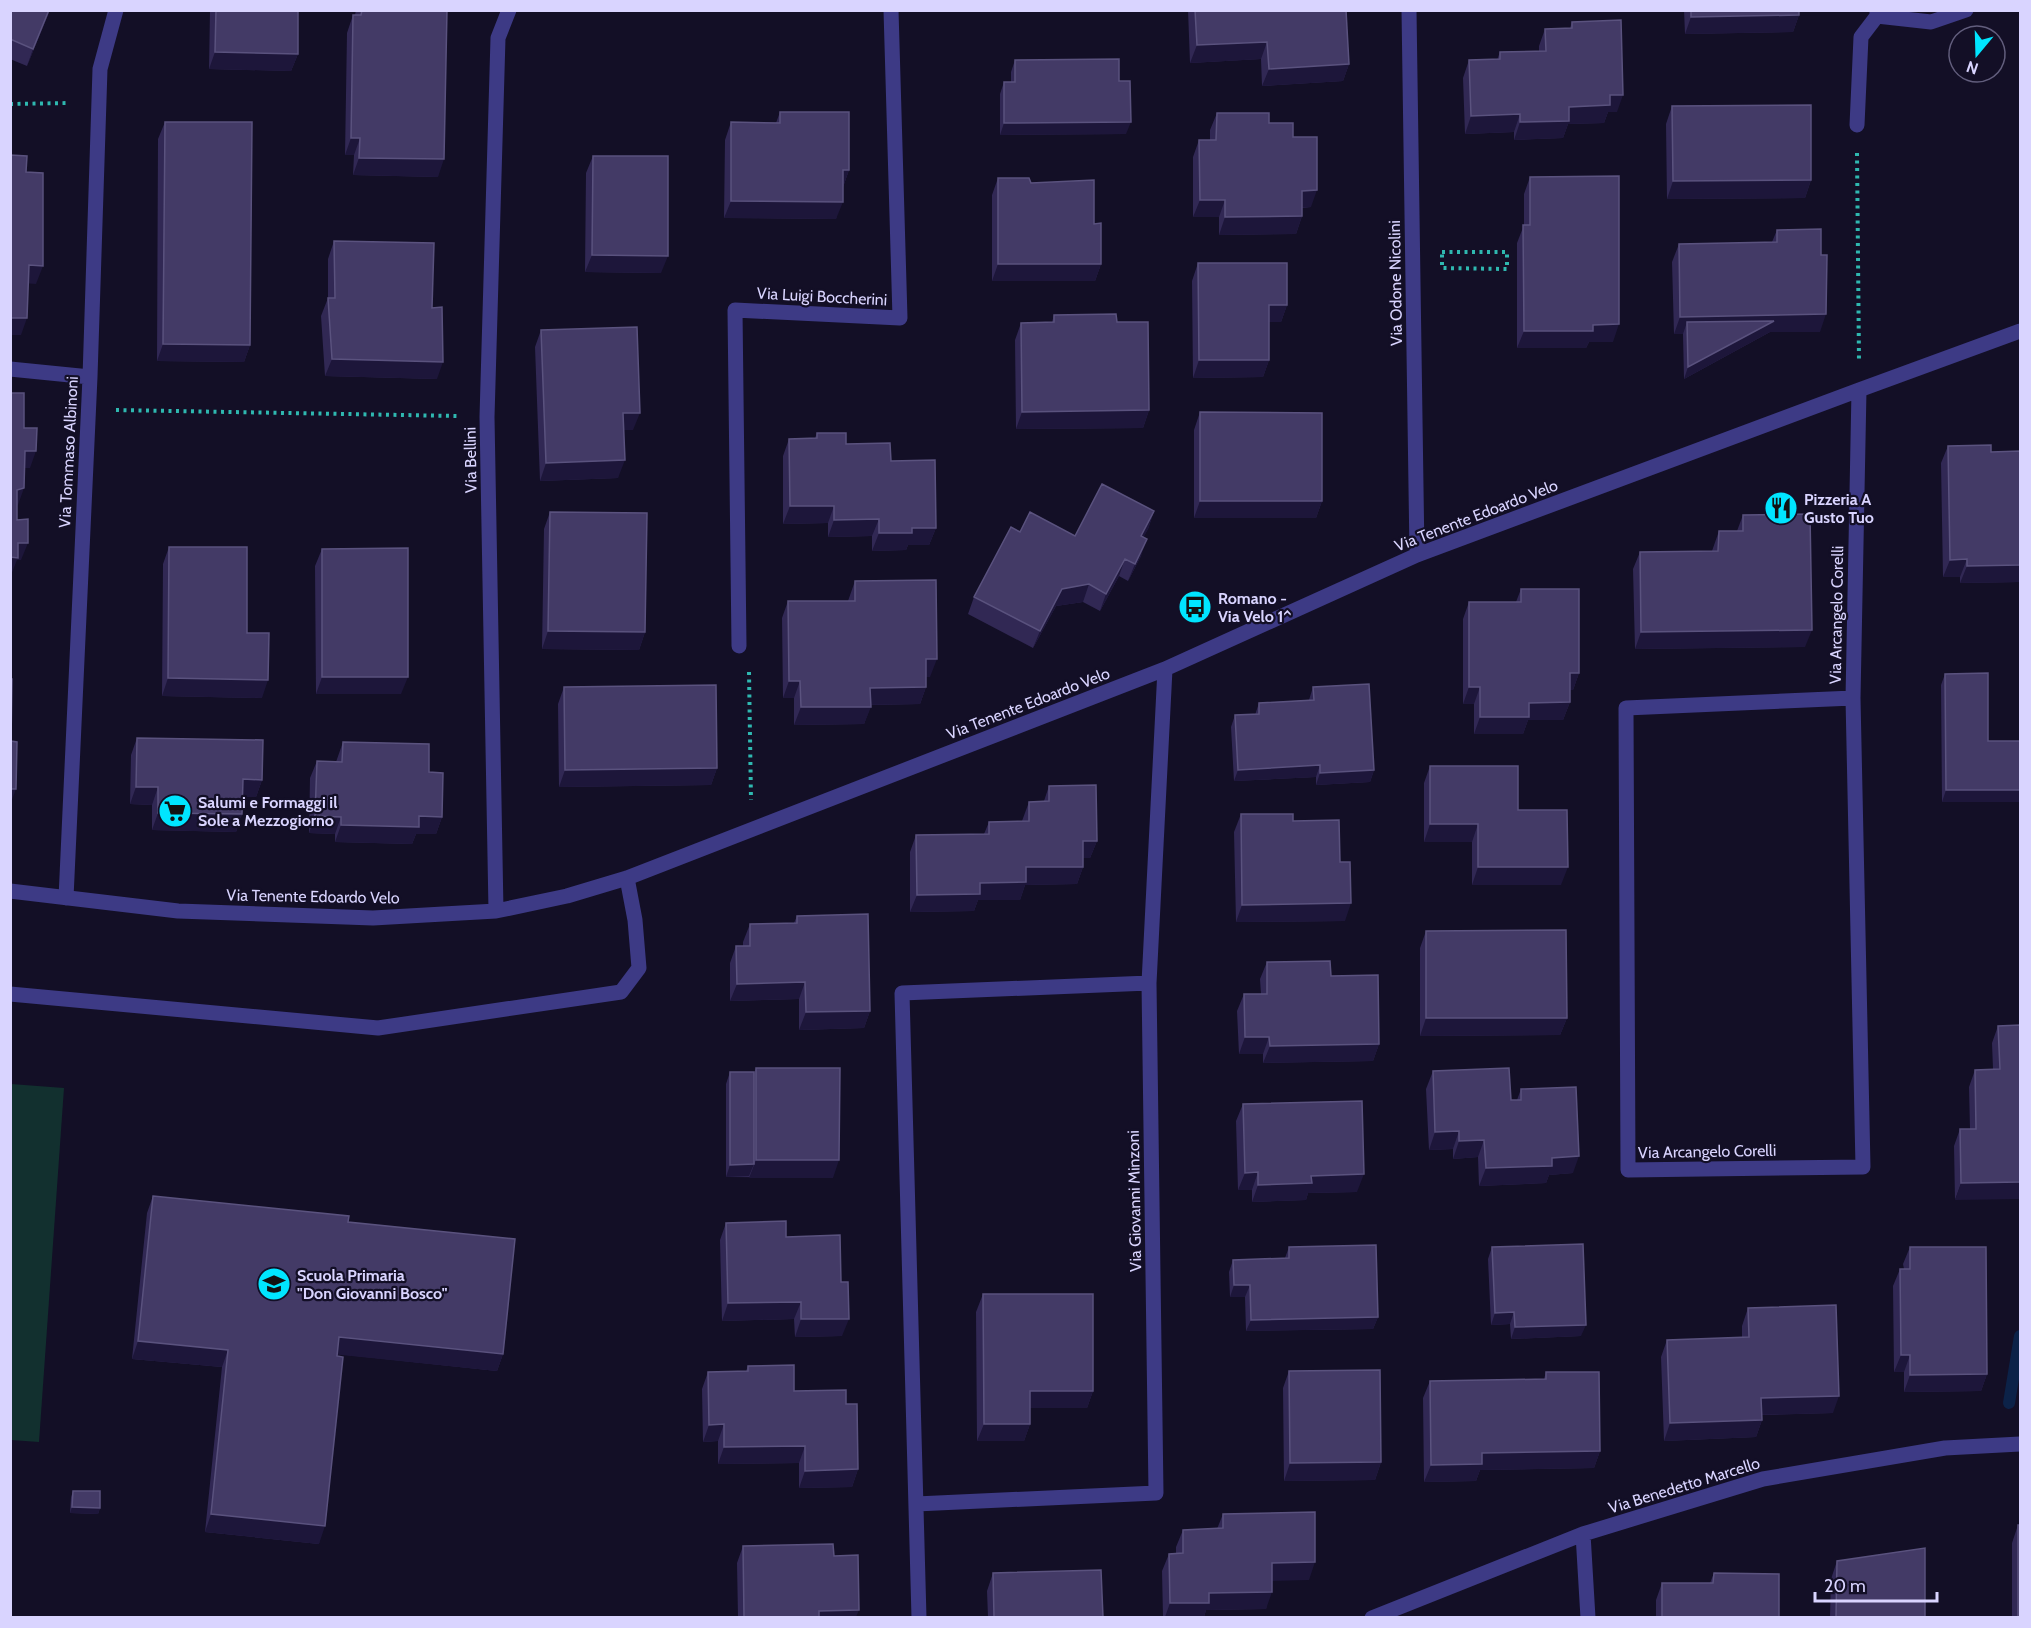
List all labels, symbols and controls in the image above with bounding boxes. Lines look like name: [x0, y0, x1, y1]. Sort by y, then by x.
north arrow: [1947, 24, 2007, 84]
text: N: [1964, 57, 1981, 79]
street label: Via Odone Nicolini: [1385, 220, 1406, 346]
street label: Via Luigi Boccherini: [756, 284, 888, 309]
street label: Via Tommaso Albinoni: [55, 376, 82, 528]
street label: Via Bellini: [460, 427, 481, 493]
street label: Via Tenente Edoardo Velo: [1392, 475, 1561, 555]
restaurant icon: Pizzeria A Gusto Tuo: [1763, 490, 1799, 526]
place label: Pizzeria A Gusto Tuo: [1804, 490, 1874, 527]
street label: Via Arcangelo Corelli: [1826, 546, 1847, 684]
bus stop icon: Romano - Via Velo 1^: [1177, 589, 1213, 625]
place label: Romano - Via Velo 1^: [1218, 589, 1292, 626]
street label: Via Tenente Edoardo Velo: [944, 663, 1113, 743]
supermarket icon: Salumi e Formaggi il Sole a Mezzogiorno: [157, 793, 193, 829]
place label: Salumi e Formaggi il Sole a Mezzogiorno: [198, 793, 337, 830]
street label: Via Tenente Edoardo Velo: [226, 885, 400, 908]
street label: Via Giovanni Minzoni: [1124, 1130, 1145, 1272]
street label: Via Arcangelo Corelli: [1638, 1141, 1776, 1162]
school or university icon: Scuola Primaria "Don Giovanni Bosco": [256, 1266, 292, 1302]
place label: Scuola Primaria "Don Giovanni Bosco": [297, 1266, 448, 1303]
street label: Via Benedetto Marcello: [1606, 1453, 1762, 1518]
scale bar: [1815, 1565, 1936, 1603]
text: 20 m: [1824, 1575, 1866, 1597]

